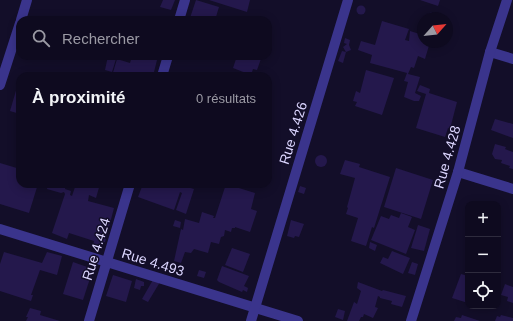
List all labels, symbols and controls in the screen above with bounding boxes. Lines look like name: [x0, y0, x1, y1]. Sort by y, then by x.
north arrow: [417, 12, 453, 48]
search box: [16, 16, 272, 60]
icon: search: [30, 27, 52, 49]
text: Rechercher: [62, 30, 140, 47]
text: À proximité: [32, 88, 126, 107]
text: 0 résultats: [196, 91, 256, 106]
street label: Rue 4.426: [276, 100, 310, 166]
street label: Rue 4.428: [430, 124, 464, 190]
map controls: [465, 201, 501, 309]
button: +: [465, 201, 501, 237]
street label: Rue 4.424: [79, 216, 113, 282]
button: −: [465, 237, 501, 273]
street label: Rue 4.493: [120, 245, 186, 279]
button: locate: [465, 273, 501, 309]

